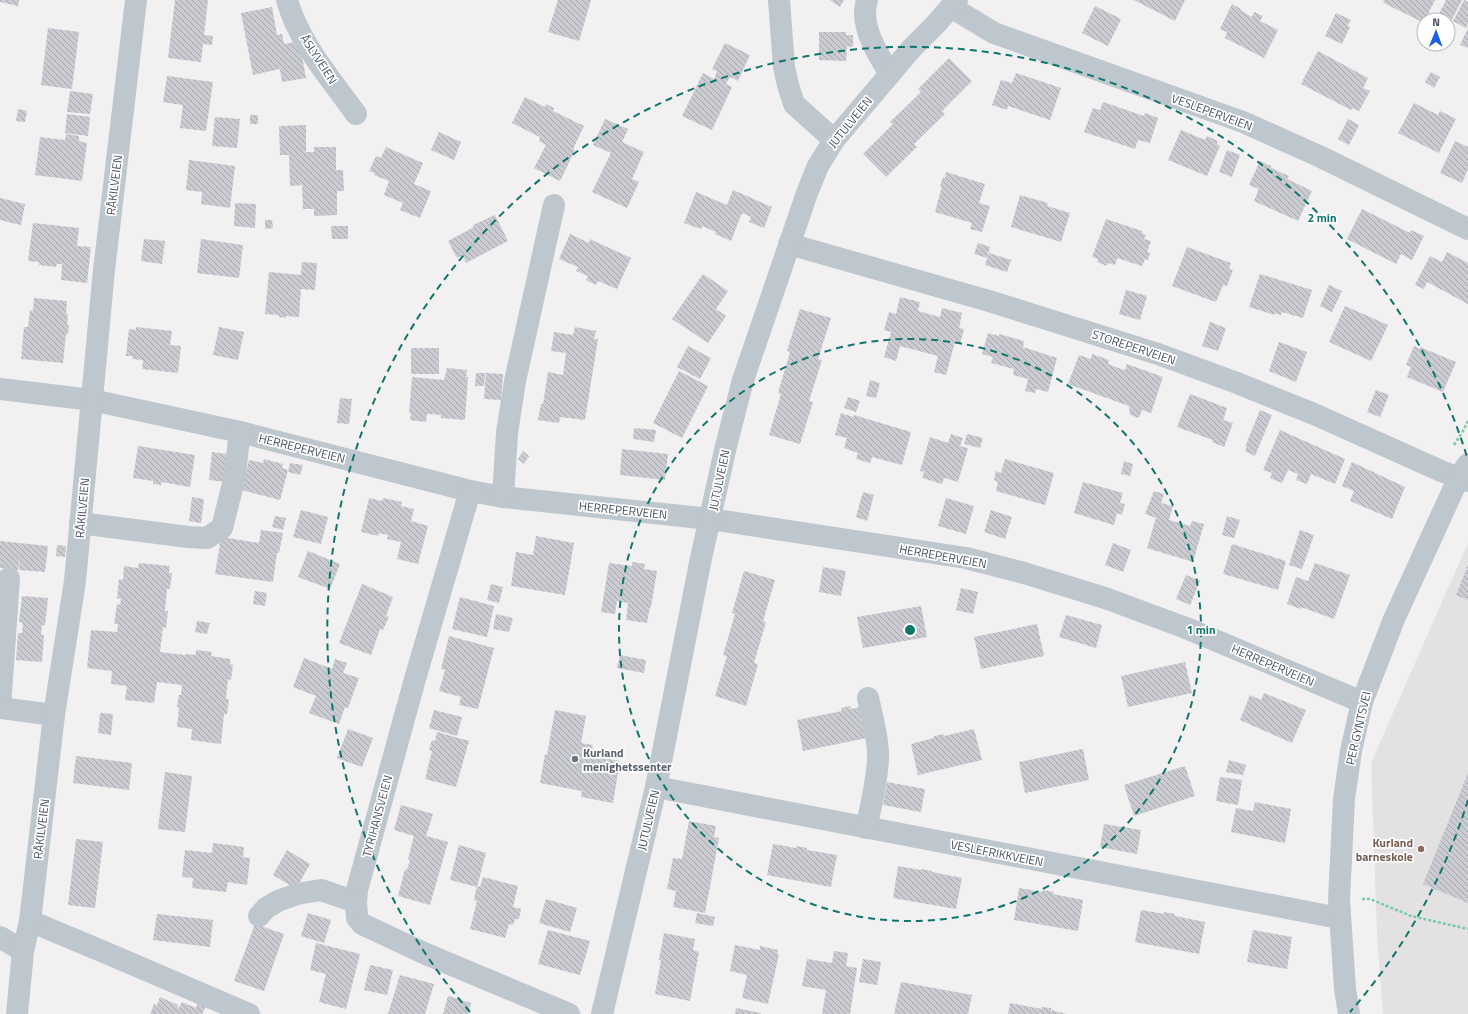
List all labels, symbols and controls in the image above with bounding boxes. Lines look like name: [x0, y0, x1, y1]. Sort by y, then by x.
north arrow: [1416, 12, 1456, 52]
text: N: [1432, 14, 1440, 30]
street label: ÅSLYVEIEN: [296, 30, 342, 88]
street label: VESLEPERVEIEN: [1169, 89, 1255, 135]
street label: JUTULVEIEN: [823, 92, 877, 152]
street label: RÅKILVEIEN: [101, 154, 127, 216]
text: 2 min: [1307, 208, 1337, 227]
street label: STOREPERVEIEN: [1090, 325, 1178, 369]
street label: HERREPERVEIEN: [257, 428, 347, 468]
street label: JUTULVEIEN: [703, 448, 735, 512]
street label: RÅKILVEIEN: [70, 477, 94, 539]
street label: HERREPERVEIEN: [578, 496, 668, 524]
street label: HERREPERVEIEN: [898, 539, 988, 573]
text: 1 min: [1186, 620, 1216, 639]
centre of rings: [903, 623, 917, 637]
street label: HERREPERVEIEN: [1229, 639, 1317, 691]
street label: PER GYNTSVEI: [1340, 689, 1376, 767]
place label: Kurland menighetssenter: [583, 743, 672, 776]
marker: Kurland menighetssenter: [570, 754, 580, 764]
street label: TYRIHANSVEIEN: [357, 773, 397, 859]
street label: JUTULVEIEN: [632, 788, 664, 852]
street label: RÅKILVEIEN: [28, 798, 54, 860]
place label: Kurland barneskole: [1356, 833, 1413, 866]
street label: VESLEFRIKKVEIEN: [949, 835, 1045, 871]
marker: Kurland barneskole: [1416, 844, 1426, 854]

